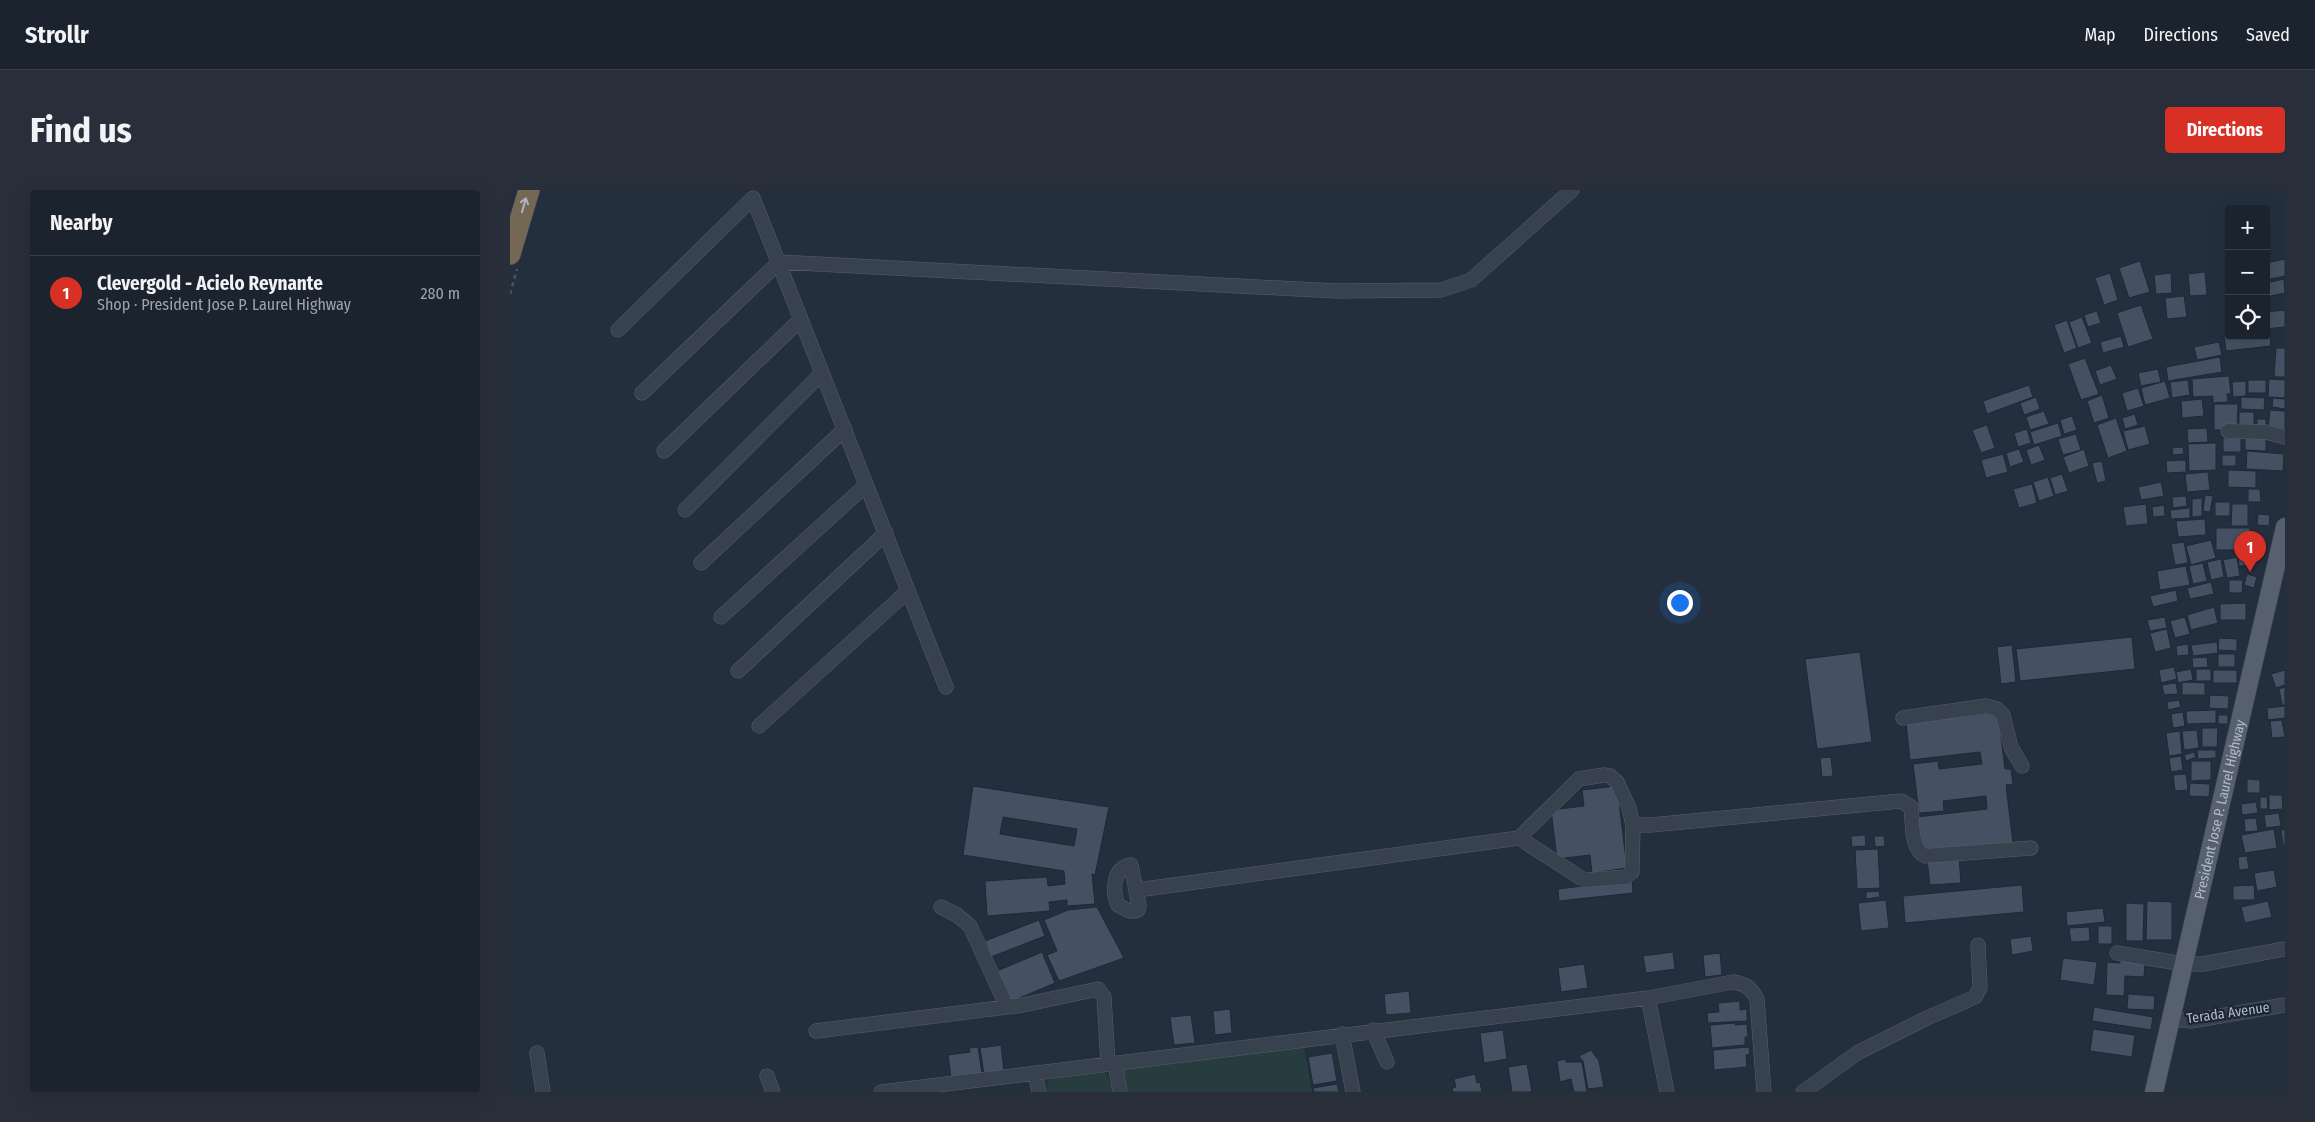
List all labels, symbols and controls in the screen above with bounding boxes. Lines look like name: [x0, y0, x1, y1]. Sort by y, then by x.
text: Strollr: [25, 21, 89, 49]
text: Map: [2084, 24, 2116, 46]
text: Directions: [2144, 24, 2218, 46]
text: Saved: [2246, 24, 2290, 46]
button: Directions: [2165, 107, 2285, 153]
text: Find us: [30, 109, 132, 151]
one-way arrow: [520, 198, 530, 214]
map controls: [2225, 205, 2270, 340]
button: +: [2225, 205, 2270, 250]
text: Nearby: [50, 210, 112, 236]
button: −: [2225, 250, 2270, 295]
text: Clevergold - Acielo Reynante: [97, 272, 323, 295]
text: 1: [63, 284, 69, 303]
text: 280 m: [421, 284, 460, 303]
text: Shop · President Jose P. Laurel Highway: [97, 295, 351, 314]
button: locate: [2225, 295, 2270, 340]
pin: 1: [2234, 531, 2266, 572]
your location: [1667, 590, 1693, 616]
street label: President Jose P. Laurel Highway: [2190, 717, 2249, 901]
street label: Terada Avenue: [2185, 999, 2271, 1027]

